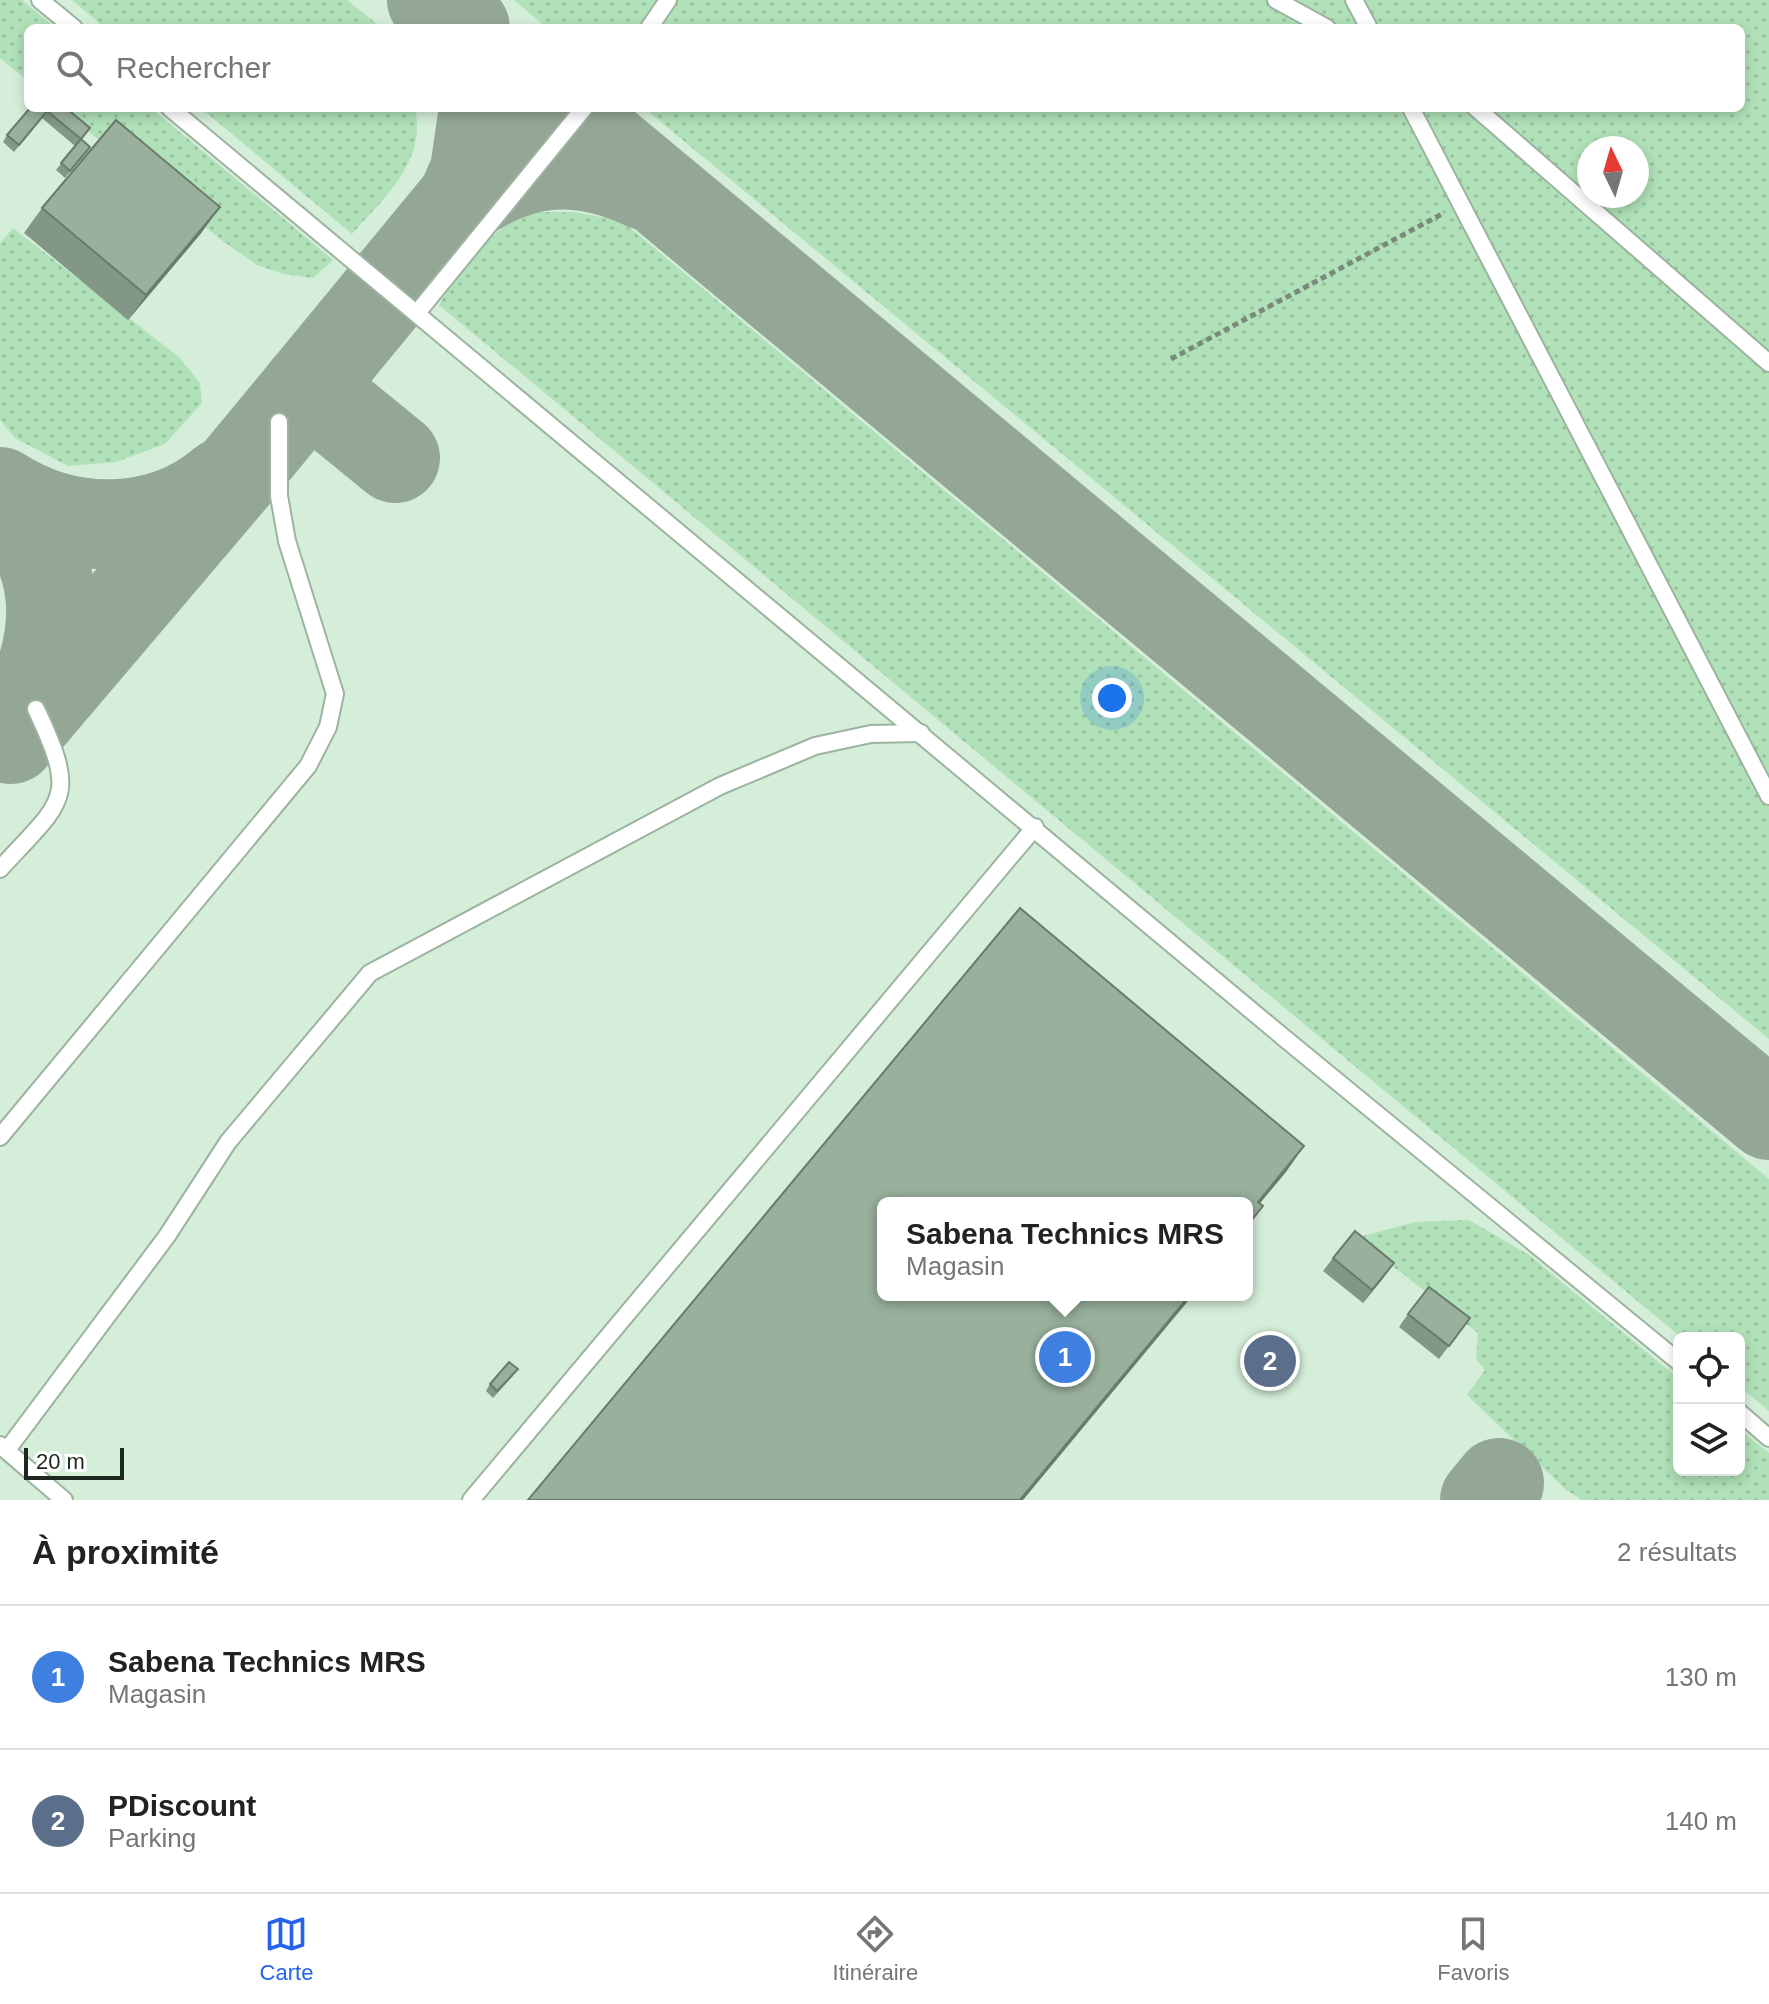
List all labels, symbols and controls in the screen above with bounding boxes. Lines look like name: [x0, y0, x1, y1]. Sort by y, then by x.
search box: [24, 24, 1745, 112]
icon: search: [52, 46, 96, 90]
text: Rechercher: [116, 51, 271, 84]
north arrow: [1577, 136, 1649, 208]
your location: [1092, 678, 1132, 718]
popup: [877, 1197, 1253, 1301]
text: Sabena Technics MRS: [906, 1217, 1224, 1250]
text: Magasin: [906, 1251, 1004, 1281]
pin: 1: [1039, 1327, 1091, 1387]
pin: 2: [1244, 1331, 1296, 1391]
map controls: [1673, 1332, 1745, 1476]
button: locate: [1673, 1332, 1745, 1404]
button: layers: [1673, 1404, 1745, 1476]
scale bar: [24, 1444, 124, 1480]
text: 20 m: [36, 1449, 85, 1474]
text: À proximité: [32, 1533, 219, 1571]
text: 2 résultats: [1617, 1537, 1737, 1567]
text: Sabena Technics MRS: [108, 1645, 426, 1678]
text: 1: [51, 1662, 65, 1692]
text: 130 m: [1665, 1662, 1737, 1692]
text: Magasin: [108, 1679, 206, 1709]
text: PDiscount: [108, 1789, 256, 1822]
text: 2: [51, 1806, 65, 1836]
text: 140 m: [1665, 1806, 1737, 1836]
text: Parking: [108, 1823, 196, 1853]
tab: Carte: [260, 1912, 313, 1986]
tab: Itinéraire: [833, 1912, 918, 1986]
tab: Favoris: [1437, 1912, 1509, 1986]

